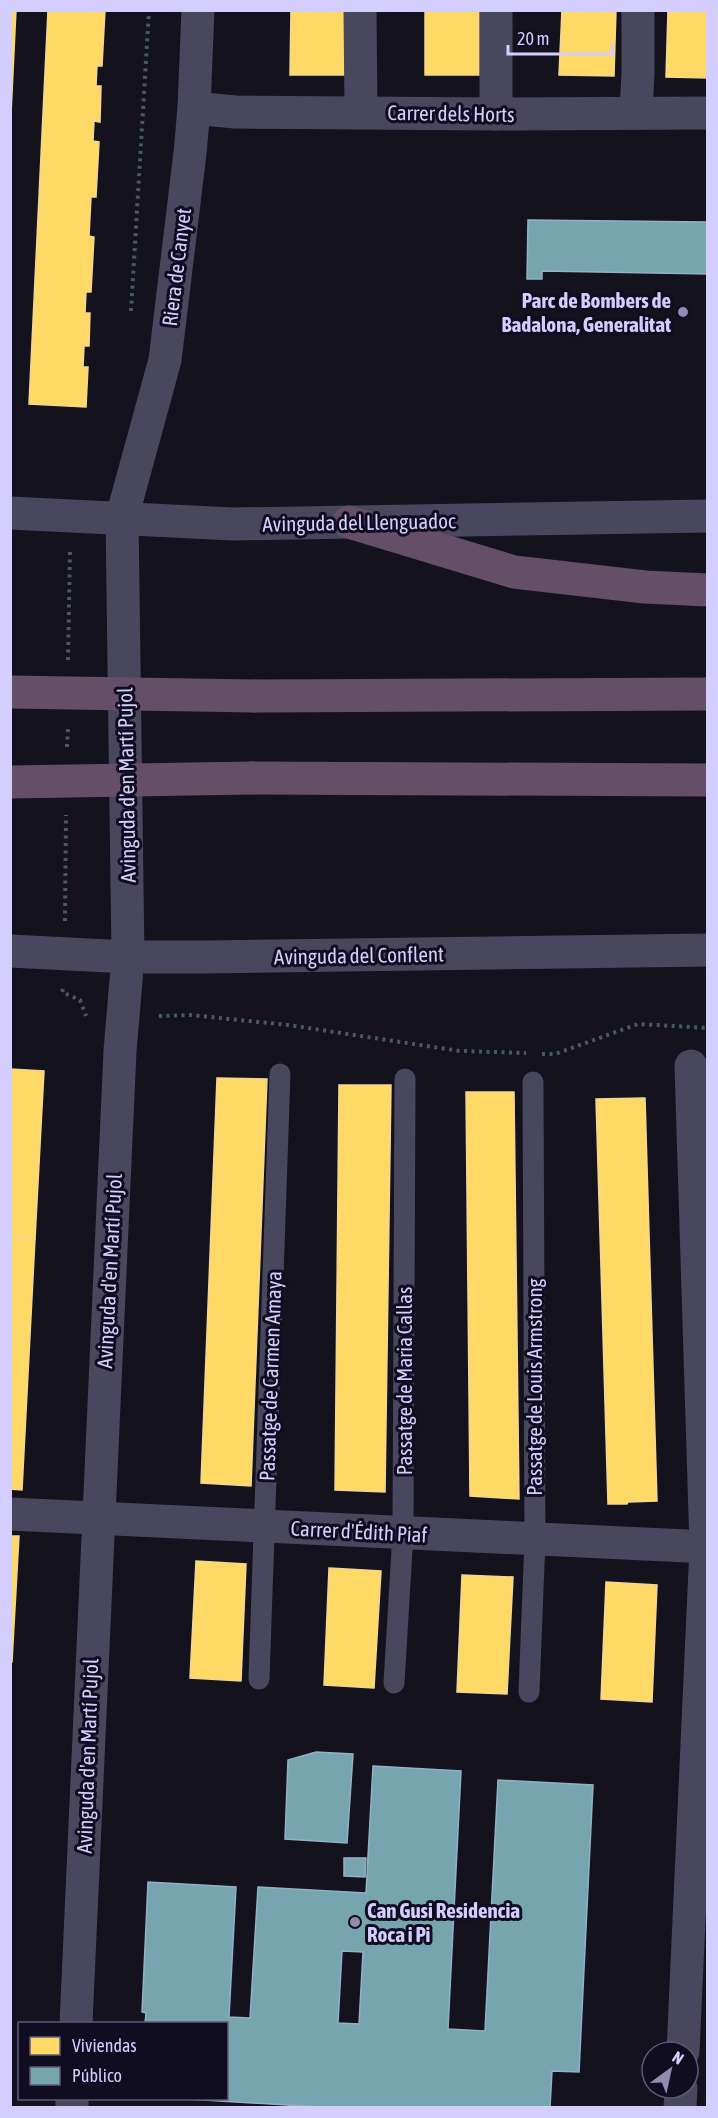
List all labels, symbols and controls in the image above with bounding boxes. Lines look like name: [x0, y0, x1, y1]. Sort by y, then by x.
scale bar: [508, 18, 612, 56]
text: 20 m: [517, 28, 549, 49]
street label: Carrer dels Horts: [387, 100, 515, 126]
street label: Riera de Canyet: [157, 206, 195, 328]
place label: Parc de Bombers de Badalona, Generalitat: [502, 288, 671, 336]
marker: Parc de Bombers de Badalona, Generalitat: [676, 305, 690, 319]
street label: Avinguda del Llenguadoc: [262, 508, 456, 536]
street label: Avinguda d'en Martí Pujol: [112, 687, 140, 883]
street label: Avinguda del Conflent: [274, 942, 444, 968]
street label: Avinguda d'en Martí Pujol: [92, 1172, 126, 1369]
street label: Passatge de Carmen Amaya: [254, 1271, 286, 1481]
street label: Passatge de Louis Armstrong: [522, 1278, 546, 1496]
street label: Passatge de Maria Callas: [392, 1287, 416, 1475]
street label: Carrer d'Édith Piaf: [290, 1515, 428, 1547]
street label: Avinguda d'en Martí Pujol: [72, 1658, 102, 1854]
place label: Can Gusi Residencia Roca i Pi: [367, 1898, 520, 1946]
marker: Can Gusi Residencia Roca i Pi: [348, 1915, 362, 1929]
legend: [18, 2022, 228, 2100]
text: Viviendas: [72, 2035, 137, 2056]
north arrow: [640, 2040, 700, 2100]
text: N: [669, 2047, 687, 2068]
text: Público: [72, 2065, 122, 2086]

